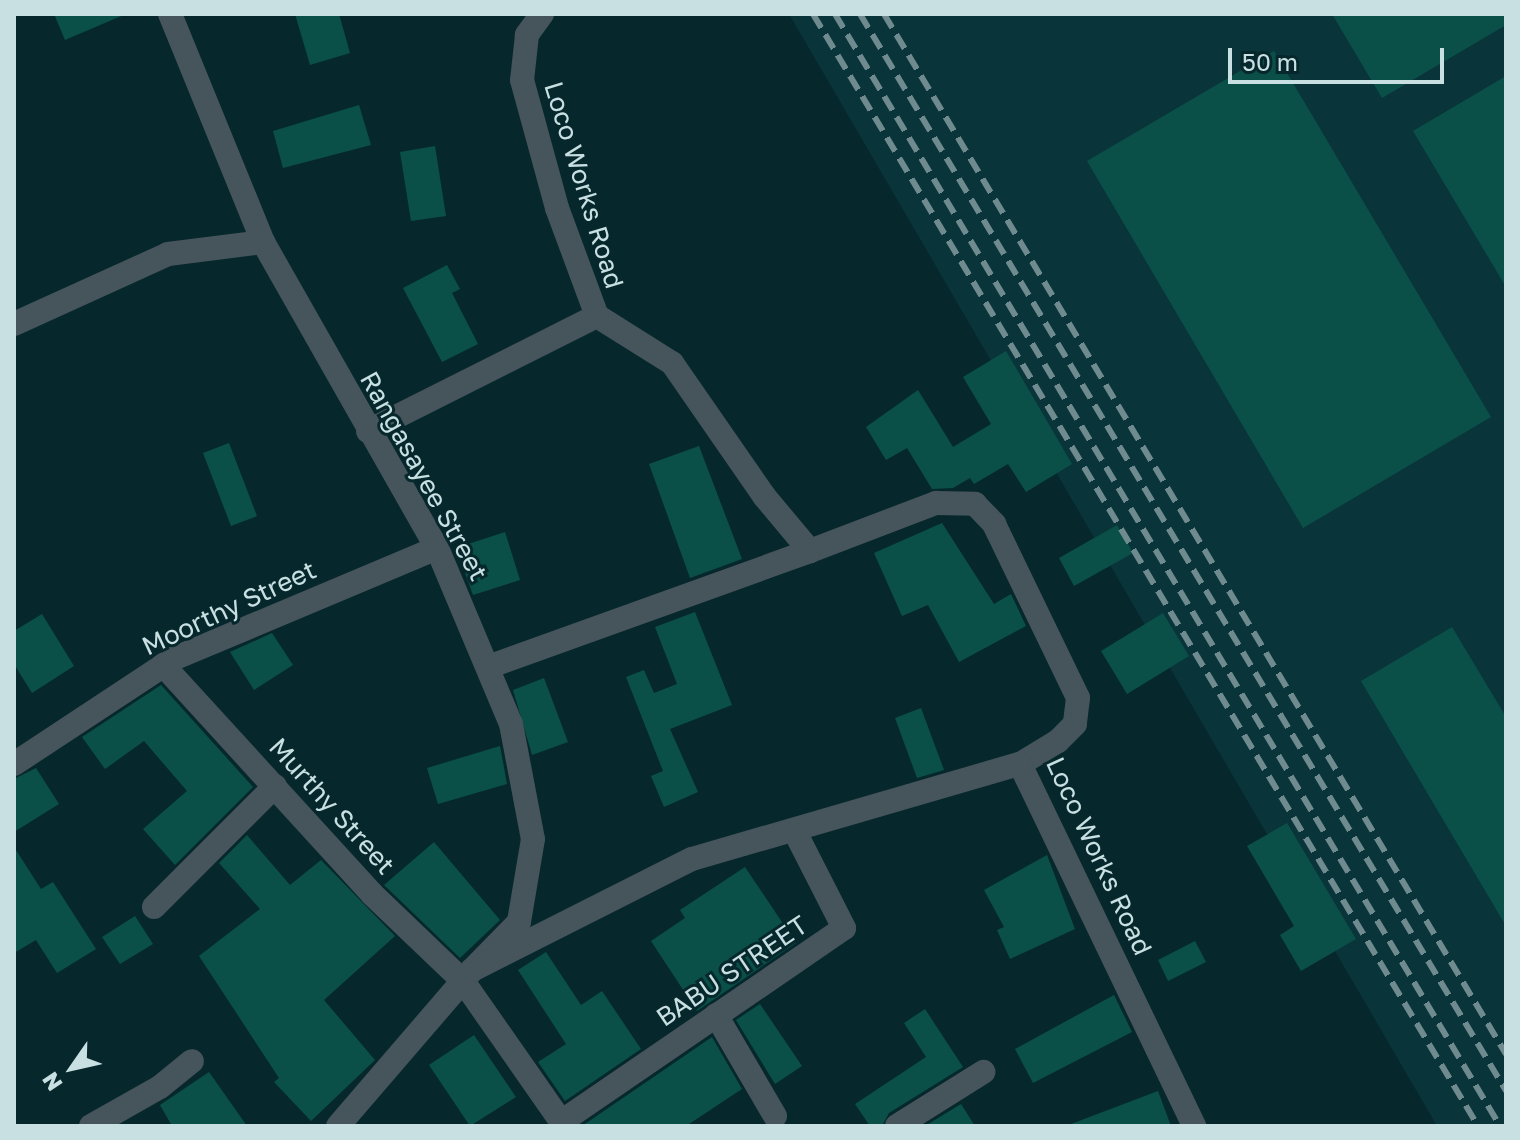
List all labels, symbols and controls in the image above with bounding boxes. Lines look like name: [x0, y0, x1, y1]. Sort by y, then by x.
scale bar: [1232, 32, 1448, 82]
text: 50 m: [1242, 47, 1298, 76]
street label: Loco Works Road: [538, 78, 630, 292]
street label: Rangasayee Street: [354, 366, 494, 586]
street label: Moorthy Street: [137, 554, 321, 662]
street label: Murthy Street: [263, 731, 401, 881]
street label: Loco Works Road: [1039, 752, 1159, 960]
street label: BABU STREET: [651, 909, 813, 1033]
north arrow: [32, 1028, 112, 1108]
text: N: [36, 1067, 68, 1096]

